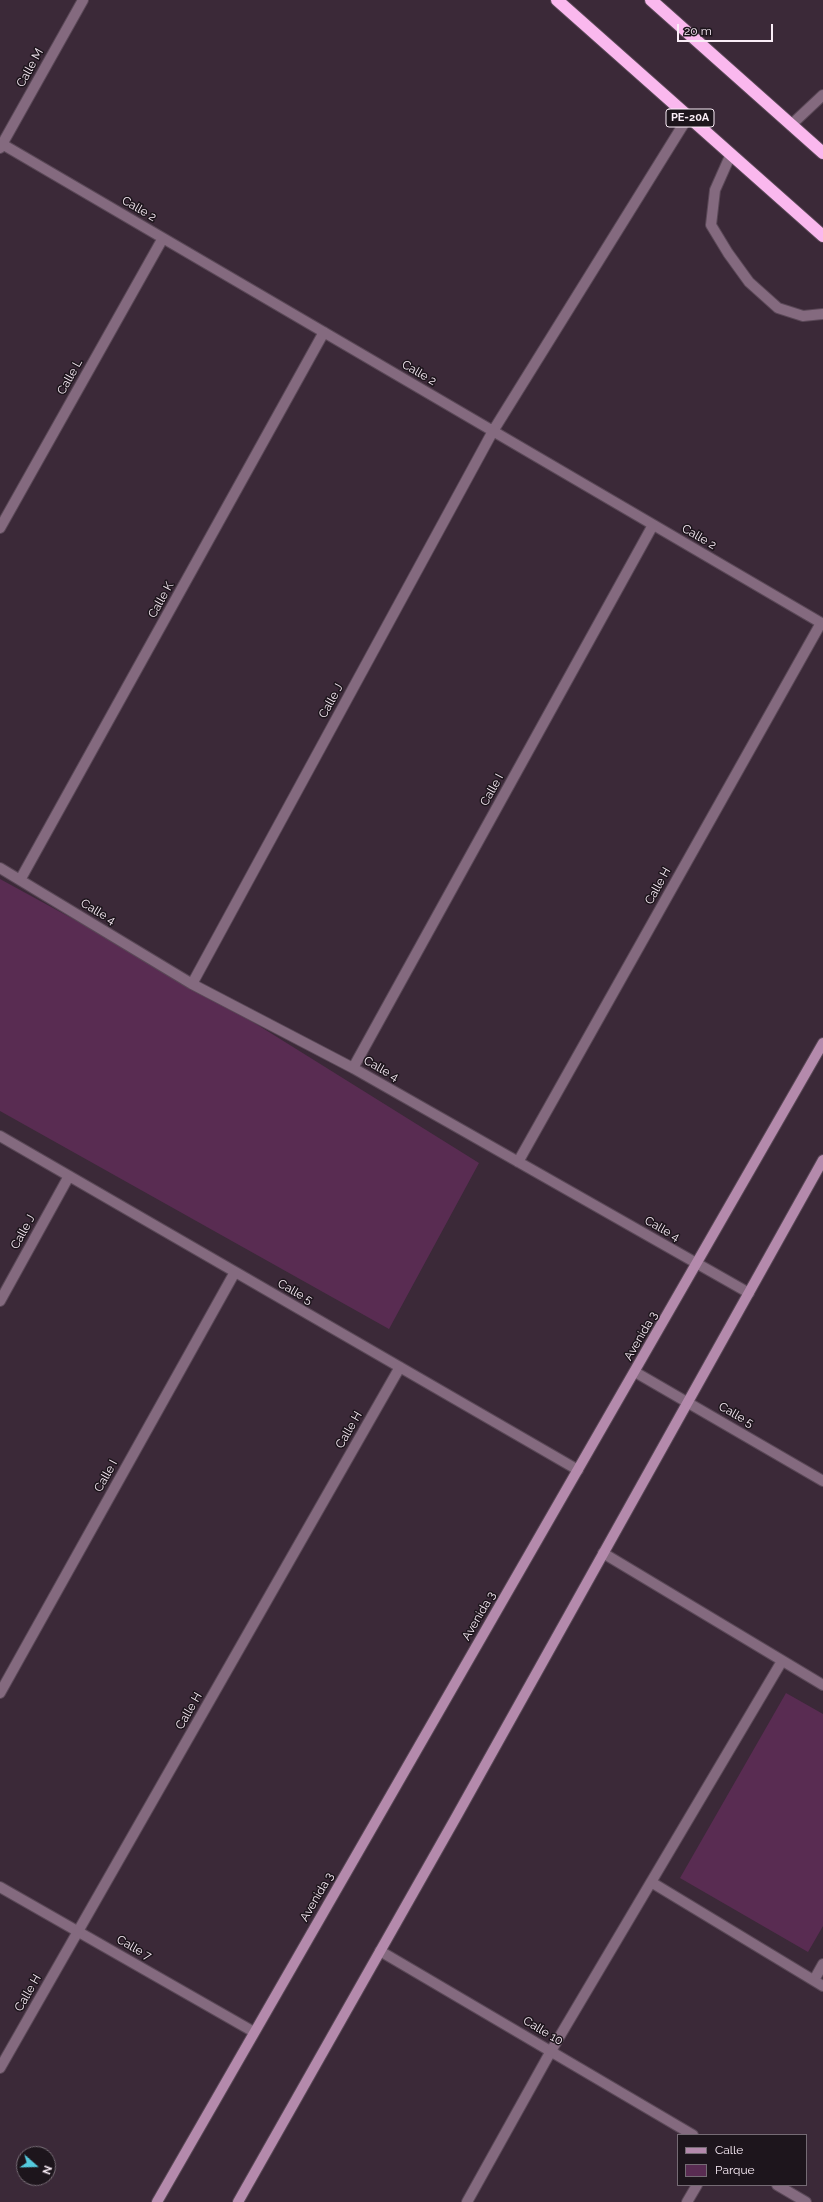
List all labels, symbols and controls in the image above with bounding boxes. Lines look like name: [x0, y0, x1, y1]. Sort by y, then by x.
scale bar: [679, 16, 775, 42]
text: 20 m: [684, 24, 712, 38]
street label: Calle M: [14, 46, 46, 90]
road number: PE-20A: [666, 109, 714, 127]
street label: Calle 2: [119, 193, 159, 225]
street label: Calle L: [54, 357, 86, 397]
street label: Calle 2: [399, 357, 439, 389]
street label: Calle 2: [679, 521, 719, 553]
street label: Calle K: [145, 579, 177, 621]
street label: Calle J: [316, 681, 346, 721]
street label: Calle I: [477, 771, 507, 809]
street label: Calle H: [642, 865, 674, 907]
street label: Calle 4: [78, 896, 118, 928]
street label: Calle 4: [361, 1053, 401, 1085]
street label: Calle J: [8, 1212, 38, 1252]
street label: Calle 4: [642, 1213, 682, 1245]
street label: Calle 5: [275, 1276, 315, 1308]
street label: Avenida 3: [621, 1309, 661, 1363]
street label: Calle 5: [716, 1399, 756, 1431]
street label: Calle H: [333, 1409, 365, 1451]
street label: Calle I: [91, 1457, 121, 1495]
street label: Avenida 3: [459, 1589, 499, 1643]
street label: Calle H: [173, 1690, 205, 1732]
street label: Avenida 3: [297, 1870, 337, 1924]
street label: Calle 7: [114, 1932, 154, 1964]
street label: Calle H: [12, 1972, 44, 2014]
street label: Calle 10: [520, 2014, 566, 2048]
legend: [677, 2134, 807, 2186]
text: Calle: [715, 2143, 743, 2157]
north arrow: [16, 2146, 56, 2186]
text: Parque: [715, 2163, 755, 2177]
text: N: [39, 2164, 54, 2176]

